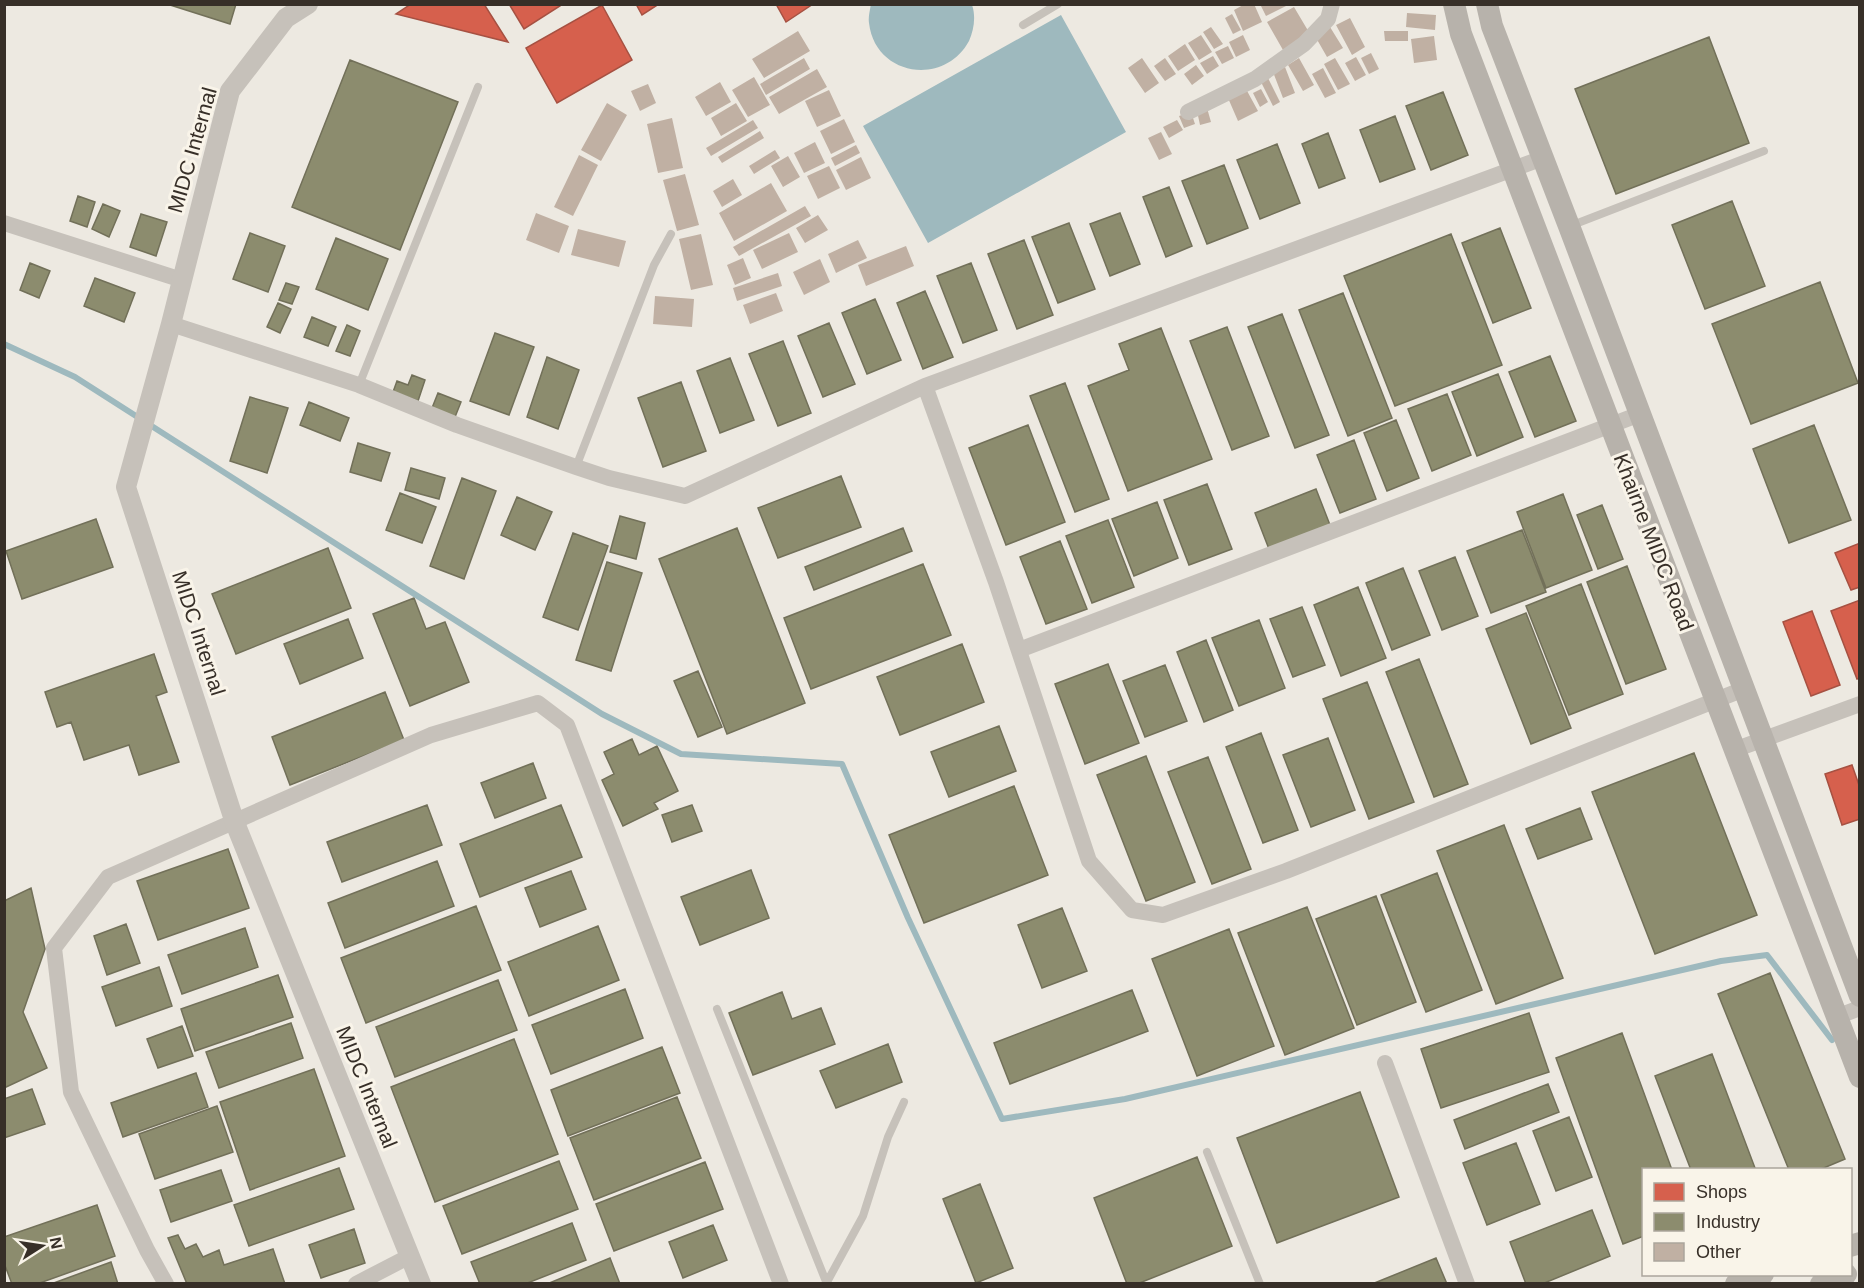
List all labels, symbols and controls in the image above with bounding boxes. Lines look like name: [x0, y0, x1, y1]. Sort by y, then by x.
street label: MIDC Internal: [163, 85, 221, 215]
street label: Khairne MIDC Road: [1610, 450, 1698, 634]
street label: MIDC Internal: [168, 568, 230, 698]
street label: MIDC Internal: [332, 1023, 402, 1151]
legend: [1642, 1168, 1852, 1276]
text: Shops: [1696, 1182, 1747, 1202]
text: Industry: [1696, 1212, 1760, 1232]
north arrow: [12, 1216, 72, 1276]
text: N: [47, 1236, 66, 1250]
text: Other: [1696, 1242, 1741, 1262]

